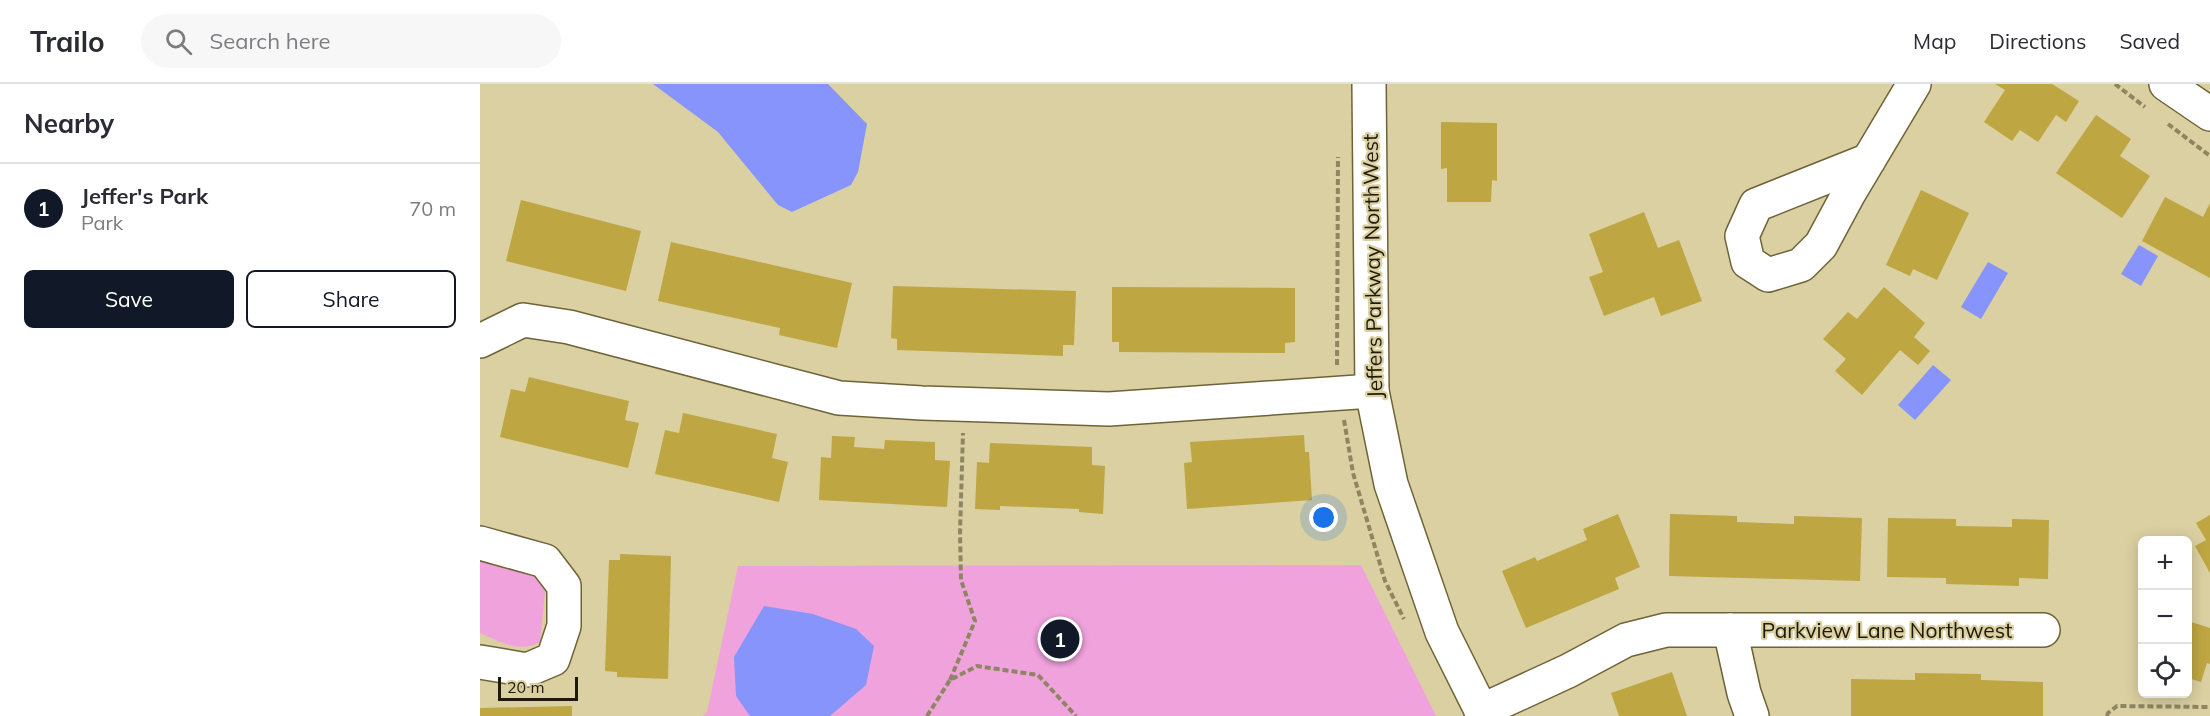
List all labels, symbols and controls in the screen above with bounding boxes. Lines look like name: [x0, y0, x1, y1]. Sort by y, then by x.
search box: [141, 14, 561, 68]
text: Trailo: [30, 24, 105, 59]
icon: search: [162, 25, 195, 58]
text: Search here: [210, 27, 331, 55]
text: Map: [1913, 28, 1956, 54]
text: Directions: [1989, 28, 2086, 54]
text: Saved: [2119, 28, 2180, 54]
text: Nearby: [24, 107, 114, 140]
street label: Jeffers Parkway NorthWest: [1357, 134, 1387, 398]
text: Jeffer's Park: [81, 182, 208, 210]
text: 1: [38, 196, 50, 221]
text: 70 m: [409, 196, 456, 221]
text: Park: [81, 210, 123, 235]
button: Save: [24, 270, 234, 328]
button: Share: [246, 270, 456, 328]
your location: [1309, 503, 1338, 532]
map controls: [2138, 536, 2192, 698]
button: +: [2138, 536, 2192, 590]
button: −: [2138, 590, 2192, 644]
pin: 1: [1040, 616, 1080, 662]
street label: Parkview Lane Northwest: [1762, 617, 2012, 643]
button: locate: [2138, 644, 2192, 698]
scale bar: [498, 674, 578, 702]
text: 20 m: [507, 677, 544, 697]

